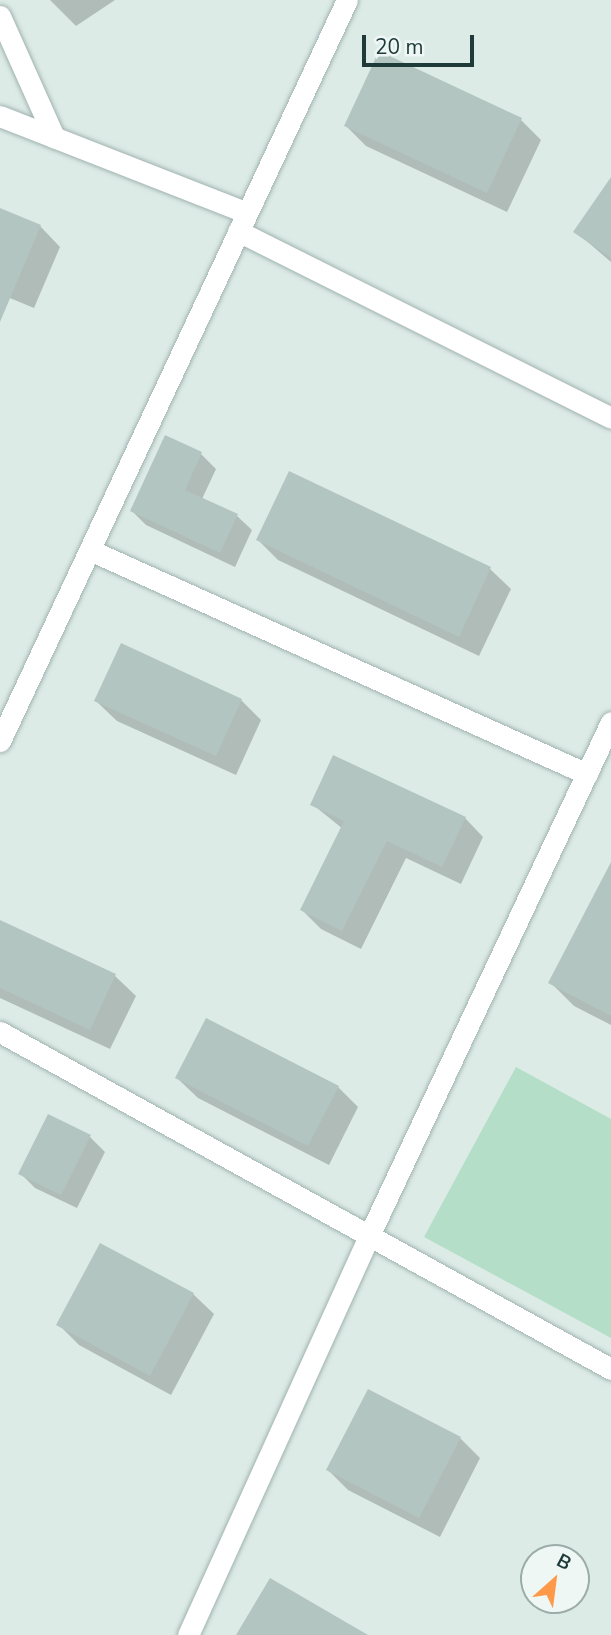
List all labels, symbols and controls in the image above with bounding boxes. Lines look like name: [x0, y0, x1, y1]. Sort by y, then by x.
scale bar: [366, 21, 478, 65]
text: 20 m: [375, 33, 424, 61]
north arrow: [520, 1544, 590, 1614]
text: B: [552, 1548, 576, 1577]

